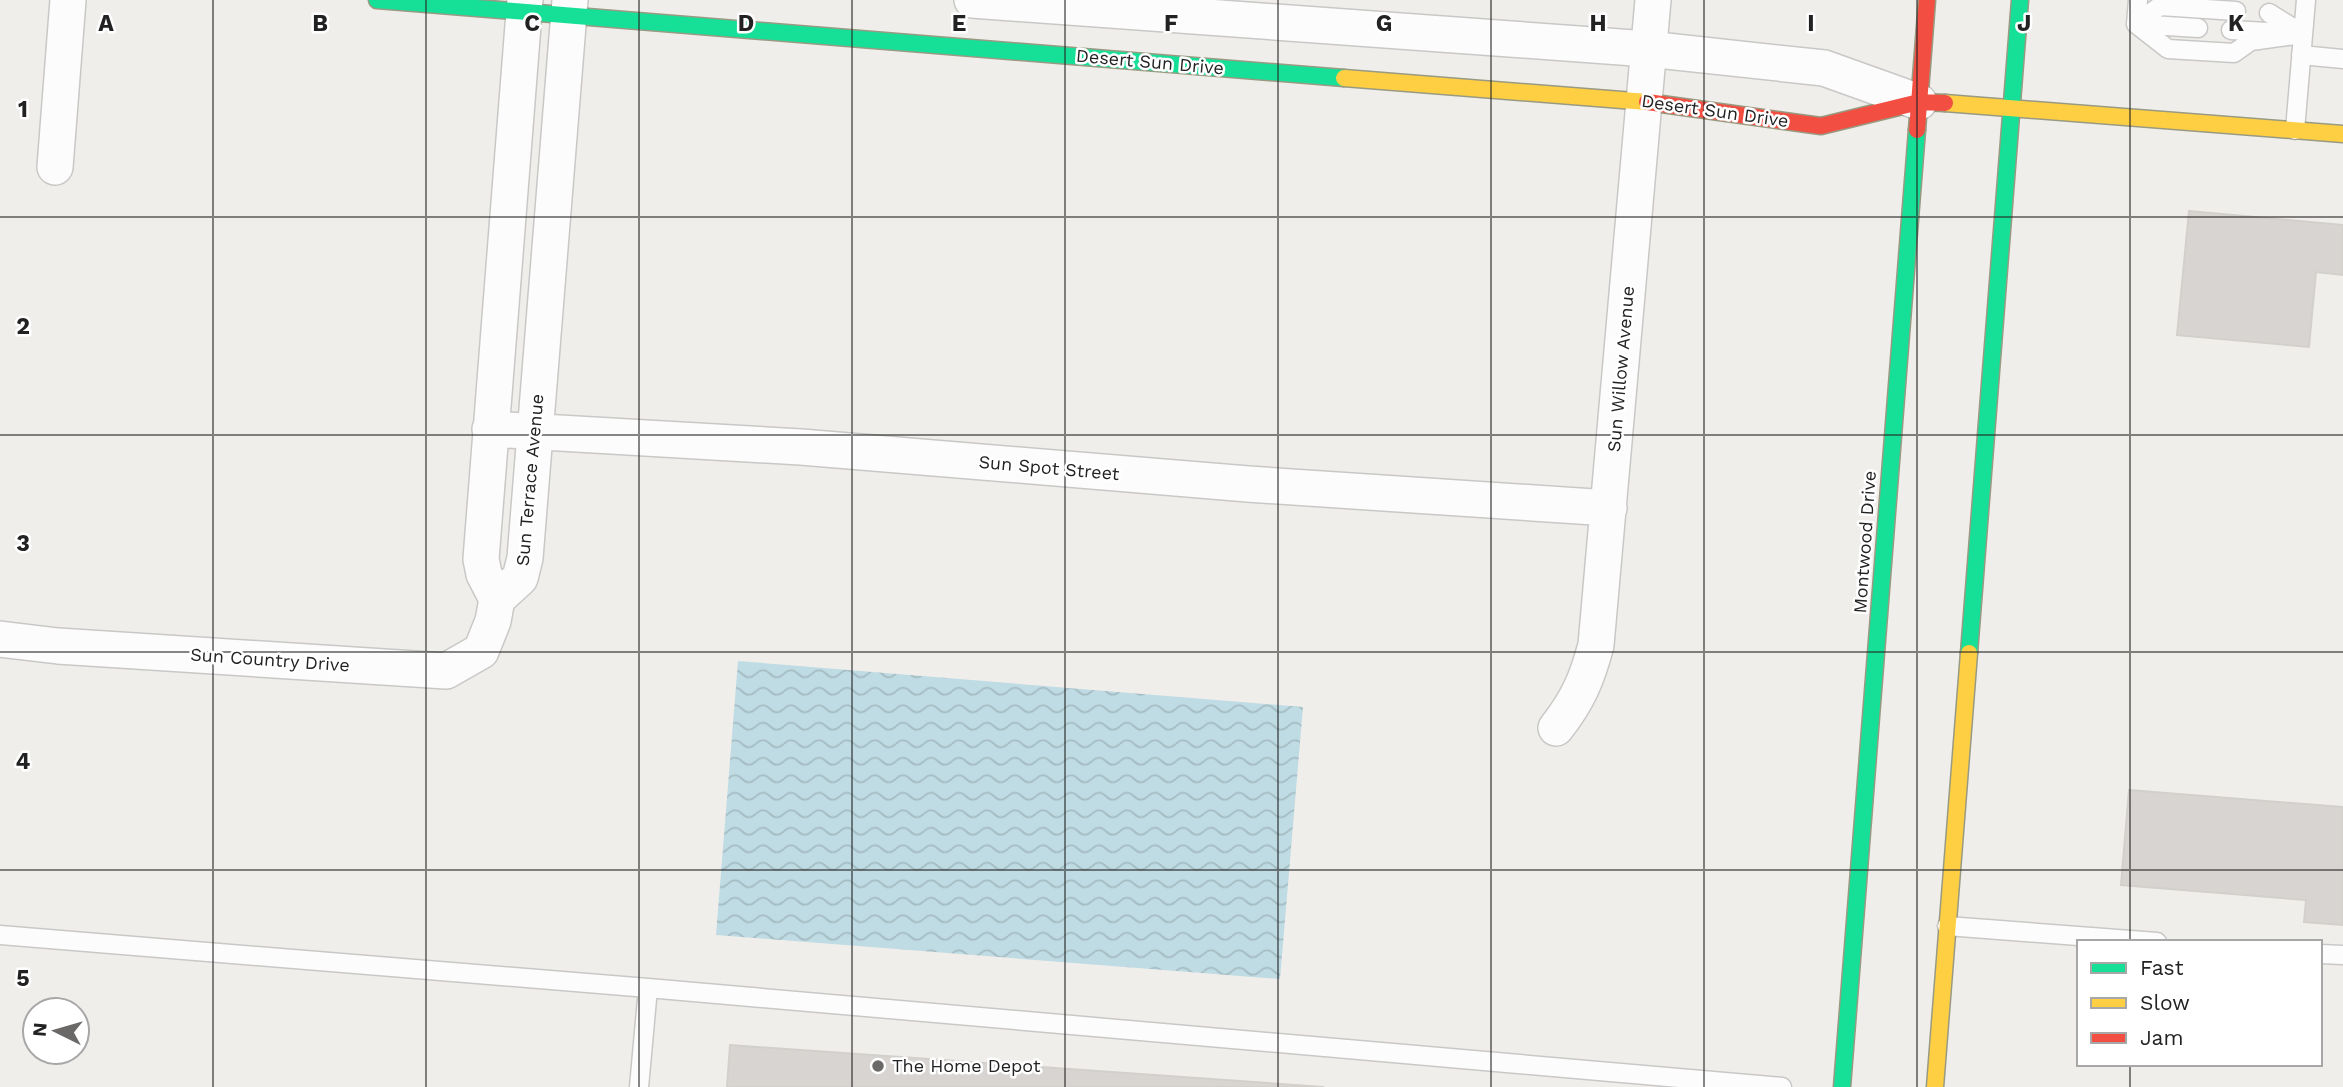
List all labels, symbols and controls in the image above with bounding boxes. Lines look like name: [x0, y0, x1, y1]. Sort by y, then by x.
text: A: [98, 10, 114, 37]
text: B: [312, 10, 328, 37]
text: C: [524, 10, 540, 37]
text: D: [738, 10, 754, 37]
text: E: [952, 10, 966, 37]
text: F: [1164, 10, 1178, 37]
text: G: [1376, 10, 1392, 37]
text: H: [1589, 10, 1607, 37]
text: I: [1807, 10, 1815, 37]
text: J: [2017, 10, 2031, 37]
text: K: [2228, 10, 2244, 37]
street label: Desert Sun Drive: [1075, 45, 1225, 78]
street label: Desert Sun Drive: [1640, 90, 1790, 131]
text: 1: [18, 96, 28, 123]
street label: Sun Willow Avenue: [1603, 285, 1638, 453]
text: 2: [16, 313, 30, 340]
street label: Sun Terrace Avenue: [512, 393, 547, 567]
street label: Sun Spot Street: [978, 451, 1121, 484]
street label: Montwood Drive: [1849, 470, 1880, 614]
text: 3: [16, 530, 30, 557]
street label: Sun Country Drive: [190, 643, 350, 676]
text: 4: [16, 748, 31, 775]
legend: [2077, 940, 2322, 1066]
text: Fast: [2140, 955, 2184, 980]
text: 5: [16, 965, 30, 992]
text: Slow: [2140, 990, 2190, 1015]
north arrow: [21, 996, 91, 1066]
text: N: [27, 1022, 52, 1038]
text: Jam: [2140, 1025, 2183, 1050]
place label: The Home Depot: [892, 1055, 1041, 1076]
marker: The Home Depot: [870, 1058, 886, 1074]

